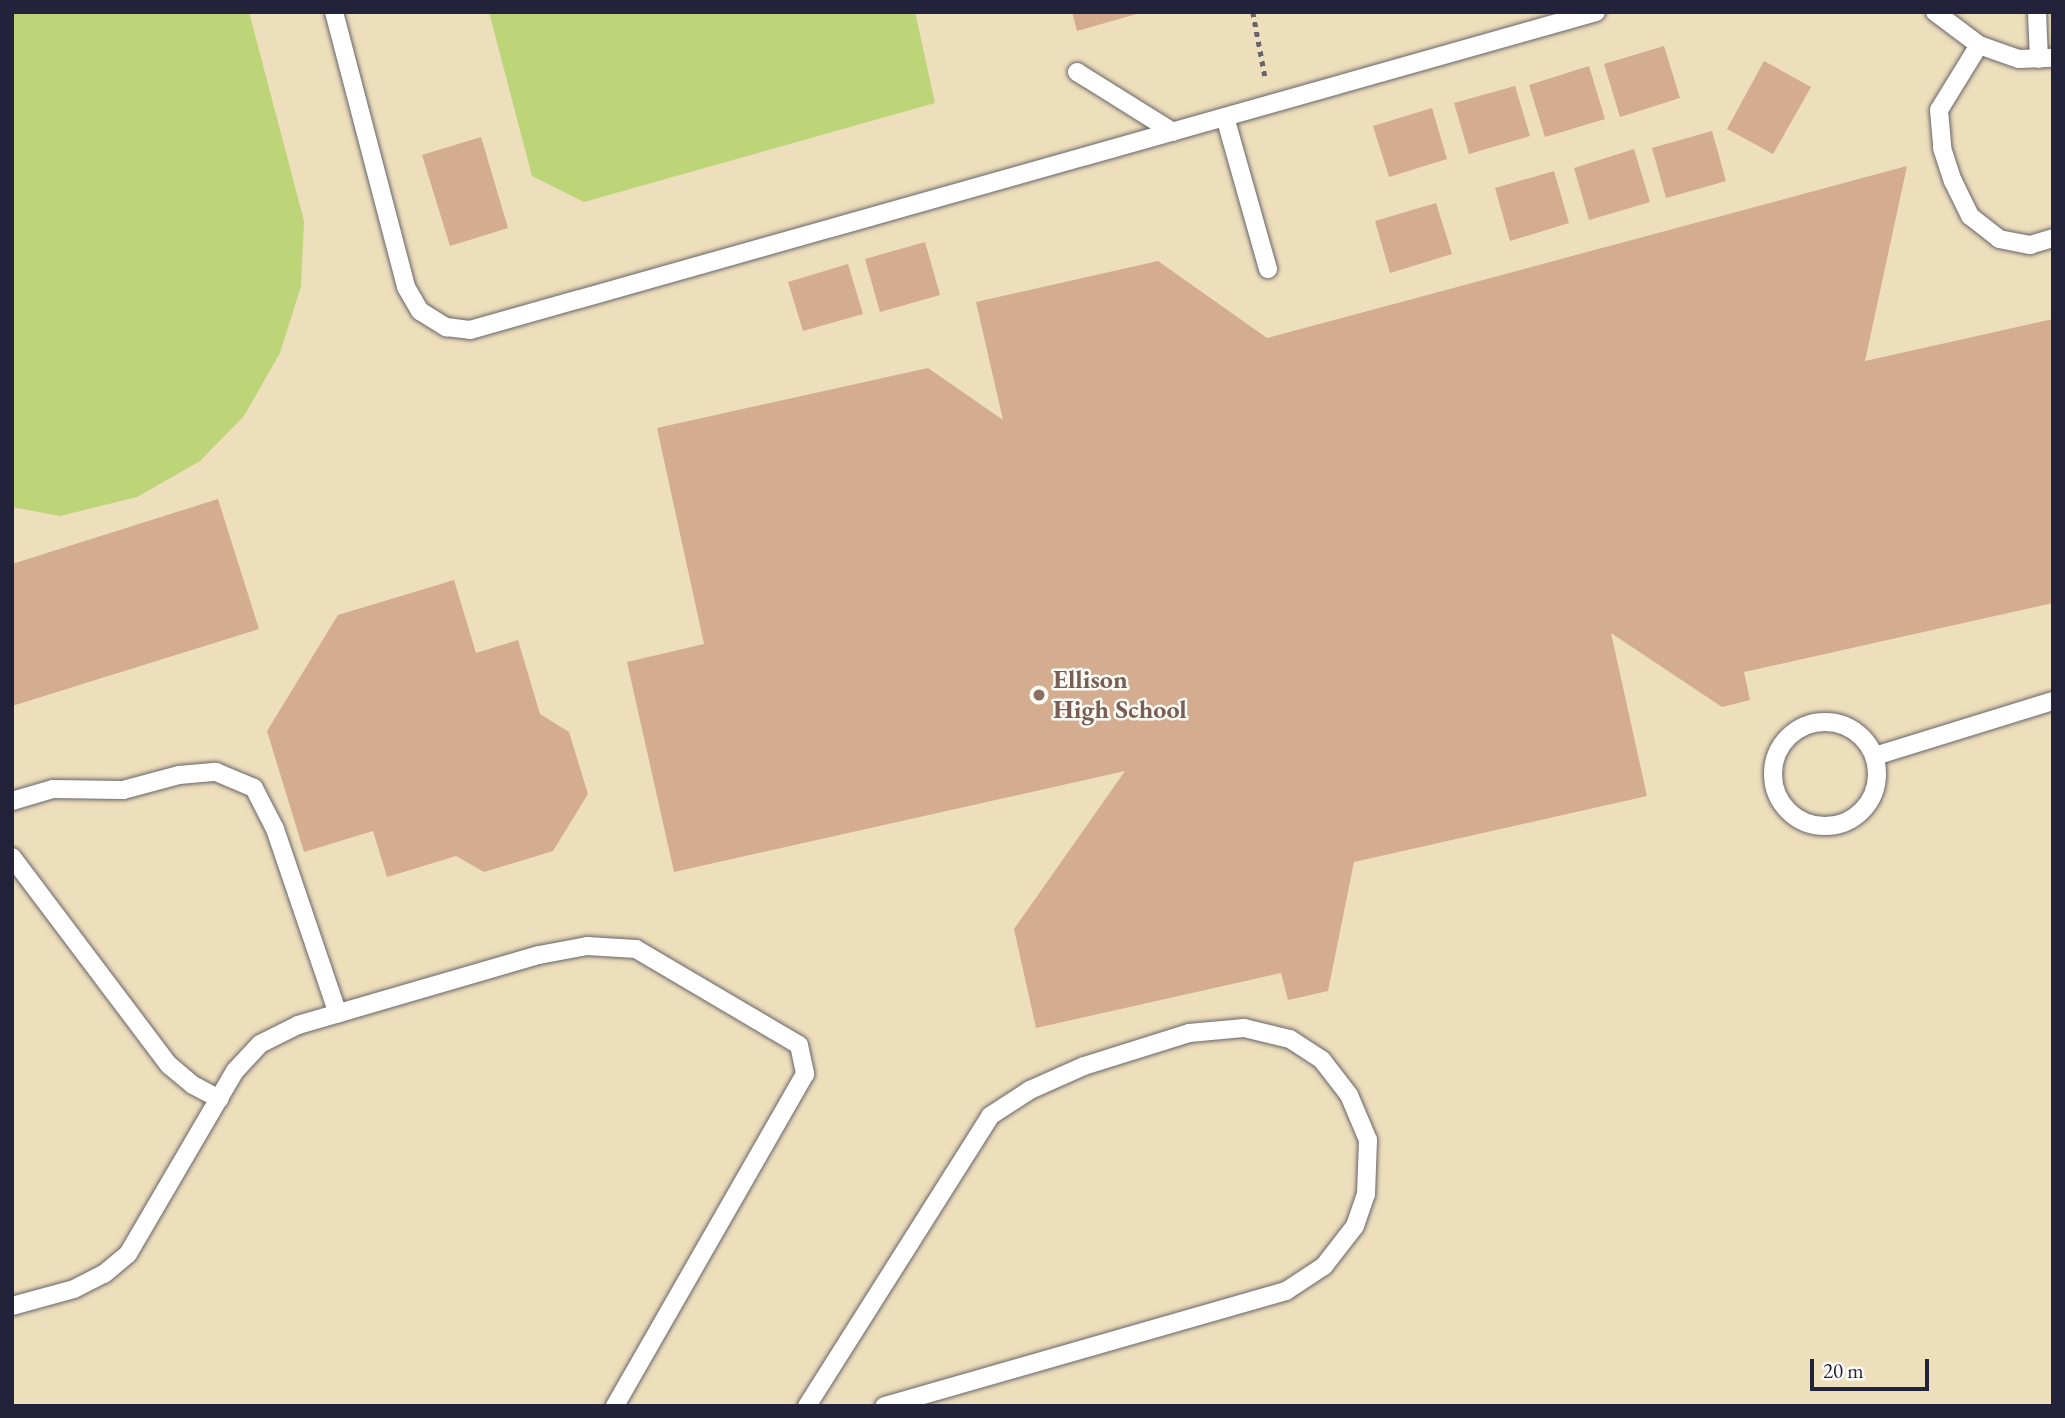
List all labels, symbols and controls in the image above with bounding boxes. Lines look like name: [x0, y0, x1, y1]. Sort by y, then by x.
place label: Ellison High School: [1053, 664, 1187, 726]
marker: Ellison High School: [1031, 687, 1047, 703]
scale bar: [1813, 1344, 1932, 1388]
text: 20 m: [1823, 1357, 1864, 1384]

